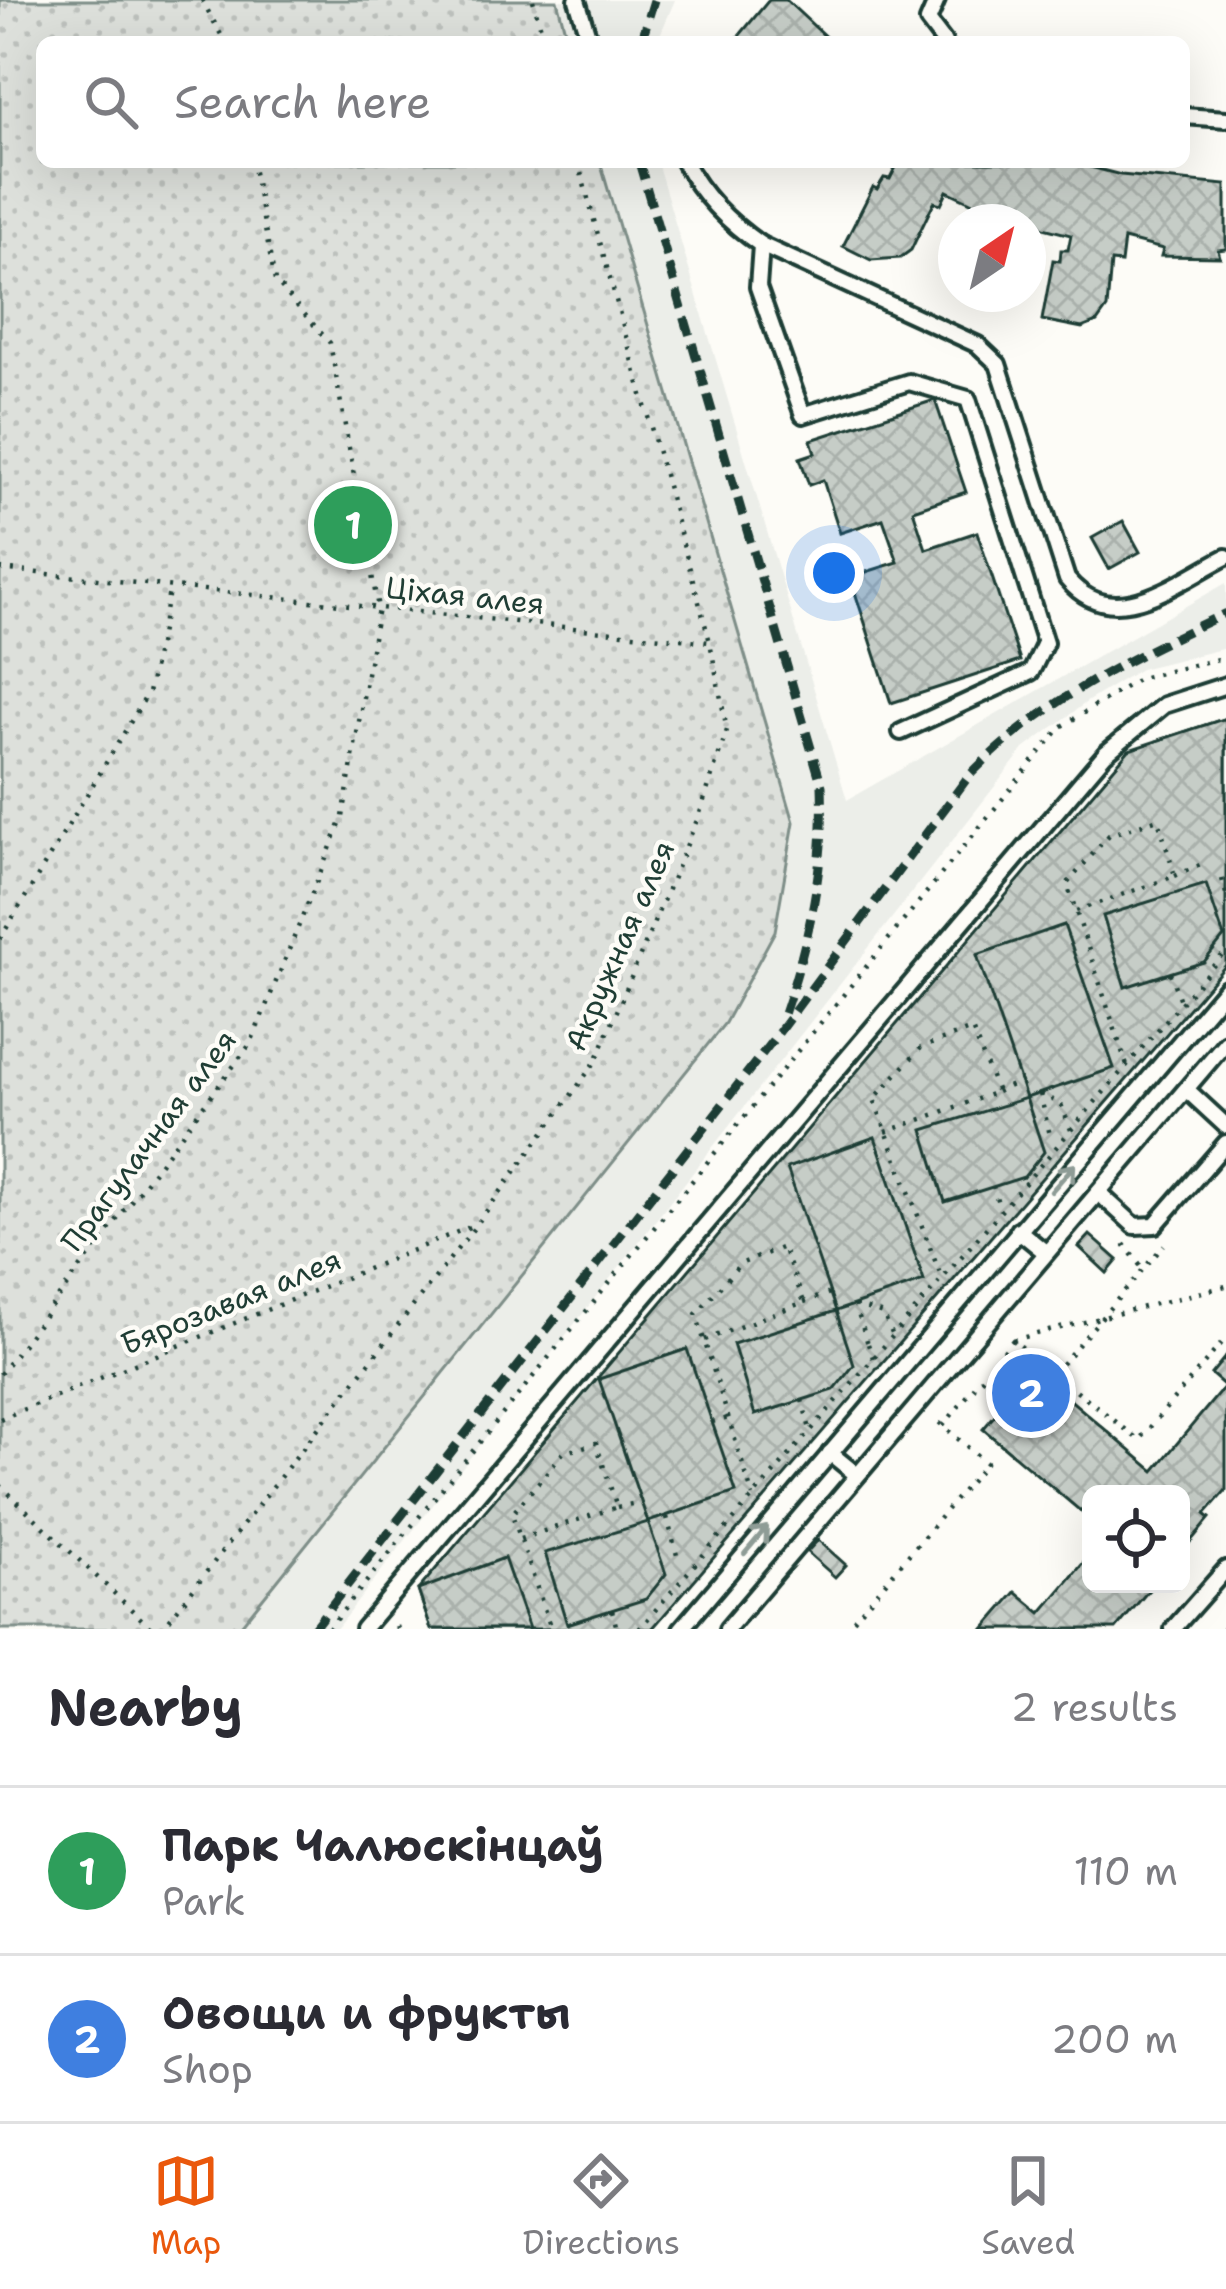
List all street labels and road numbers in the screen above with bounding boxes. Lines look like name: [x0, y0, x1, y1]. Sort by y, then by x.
street label: Ціхая алея: [384, 567, 546, 624]
street label: Акружная алея: [555, 834, 684, 1057]
street label: Прагулачная алея: [52, 1021, 246, 1260]
street label: Бярозавая алея: [115, 1239, 347, 1364]

